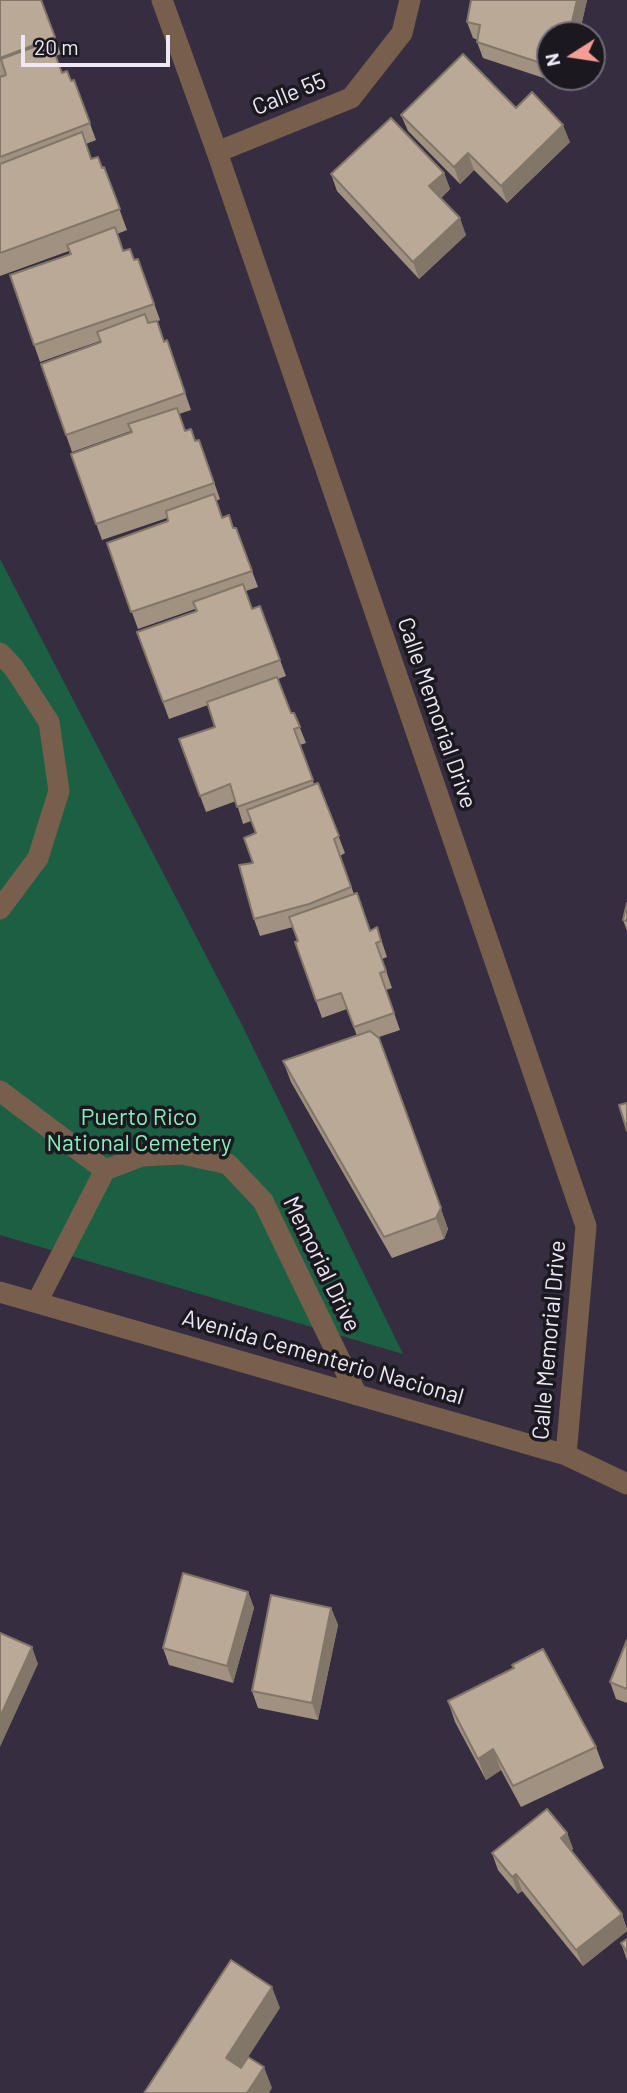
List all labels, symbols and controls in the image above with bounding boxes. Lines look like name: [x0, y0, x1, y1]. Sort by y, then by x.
scale bar: [24, 21, 173, 65]
north arrow: [536, 21, 606, 91]
text: 20 m: [34, 34, 79, 59]
text: N: [539, 51, 564, 69]
street label: Calle 55: [248, 67, 330, 121]
street label: Calle Memorial Drive: [391, 614, 483, 812]
park label: Puerto Rico National Cemetery: [46, 1103, 232, 1157]
street label: Memorial Drive: [277, 1192, 367, 1336]
street label: Calle Memorial Drive: [527, 1239, 571, 1441]
street label: Avenida Cementerio Nacional: [179, 1304, 467, 1410]

